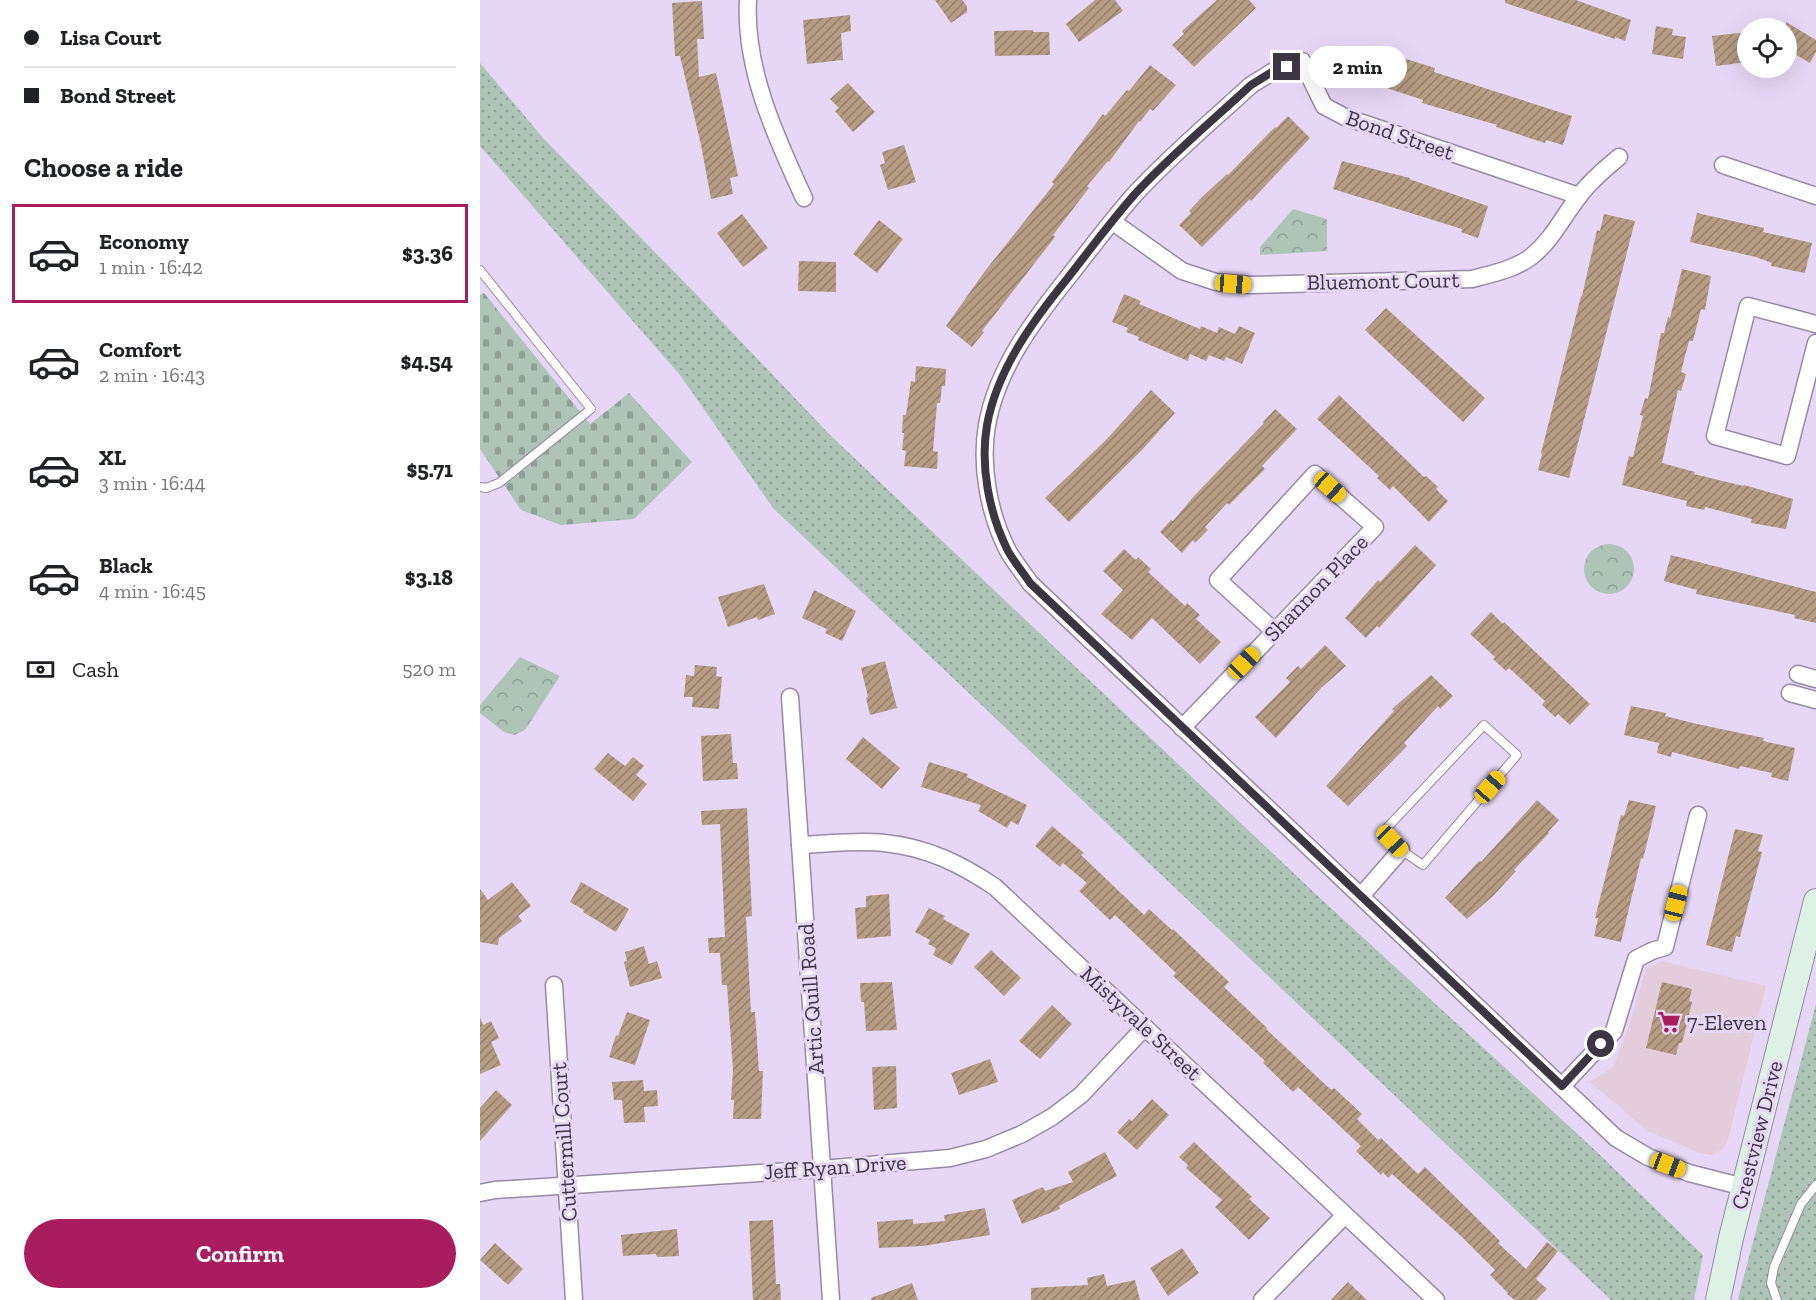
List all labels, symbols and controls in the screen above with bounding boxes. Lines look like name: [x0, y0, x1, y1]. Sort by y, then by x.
map controls: [1737, 18, 1797, 78]
button: locate: [1737, 18, 1797, 78]
text: Lisa Court: [60, 24, 161, 51]
callout: 2 min: [1308, 46, 1407, 88]
route end: [1273, 53, 1300, 80]
text: 2 min: [1333, 55, 1382, 79]
text: Bond Street: [60, 82, 176, 109]
street label: Bond Street: [1343, 104, 1458, 166]
text: Choose a ride: [24, 152, 183, 184]
icon: car: [27, 227, 81, 281]
text: Economy: [99, 228, 189, 255]
text: $3.36: [402, 240, 453, 267]
text: 1 min · 16:42: [99, 255, 203, 279]
street label: Bluemont Court: [1306, 266, 1461, 296]
car: [1214, 274, 1252, 294]
icon: car: [27, 335, 81, 389]
text: Comfort: [99, 336, 181, 363]
text: $4.54: [401, 348, 453, 375]
text: 2 min · 16:43: [99, 363, 205, 387]
icon: car: [27, 443, 81, 497]
text: XL: [99, 444, 126, 471]
text: $5.71: [407, 456, 453, 483]
car: [1311, 468, 1349, 506]
text: 3 min · 16:44: [99, 471, 205, 495]
street label: Shannon Place: [1258, 529, 1374, 647]
icon: car: [27, 551, 81, 605]
text: Black: [99, 552, 153, 579]
text: $3.18: [405, 564, 453, 591]
text: 4 min · 16:45: [99, 579, 206, 603]
car: [1225, 644, 1263, 682]
icon: cash: [24, 653, 57, 686]
text: Cash: [72, 656, 119, 683]
text: 520 m: [402, 657, 456, 681]
car: [1471, 768, 1509, 806]
car: [1373, 822, 1411, 860]
car: [1663, 883, 1689, 923]
street label: Artic Quill Road: [792, 922, 830, 1076]
street label: Mistyvale Street: [1075, 960, 1208, 1086]
supermarket icon: 7-Eleven: [1656, 1009, 1682, 1035]
place label: 7-Eleven: [1687, 1009, 1767, 1036]
route start: [1587, 1030, 1614, 1057]
street label: Crestview Drive: [1725, 1058, 1789, 1212]
street label: Cuttermill Court: [545, 1061, 583, 1223]
street label: Jeff Ryan Drive: [763, 1149, 907, 1185]
car: [1648, 1150, 1688, 1180]
button: Confirm: [24, 1219, 456, 1288]

